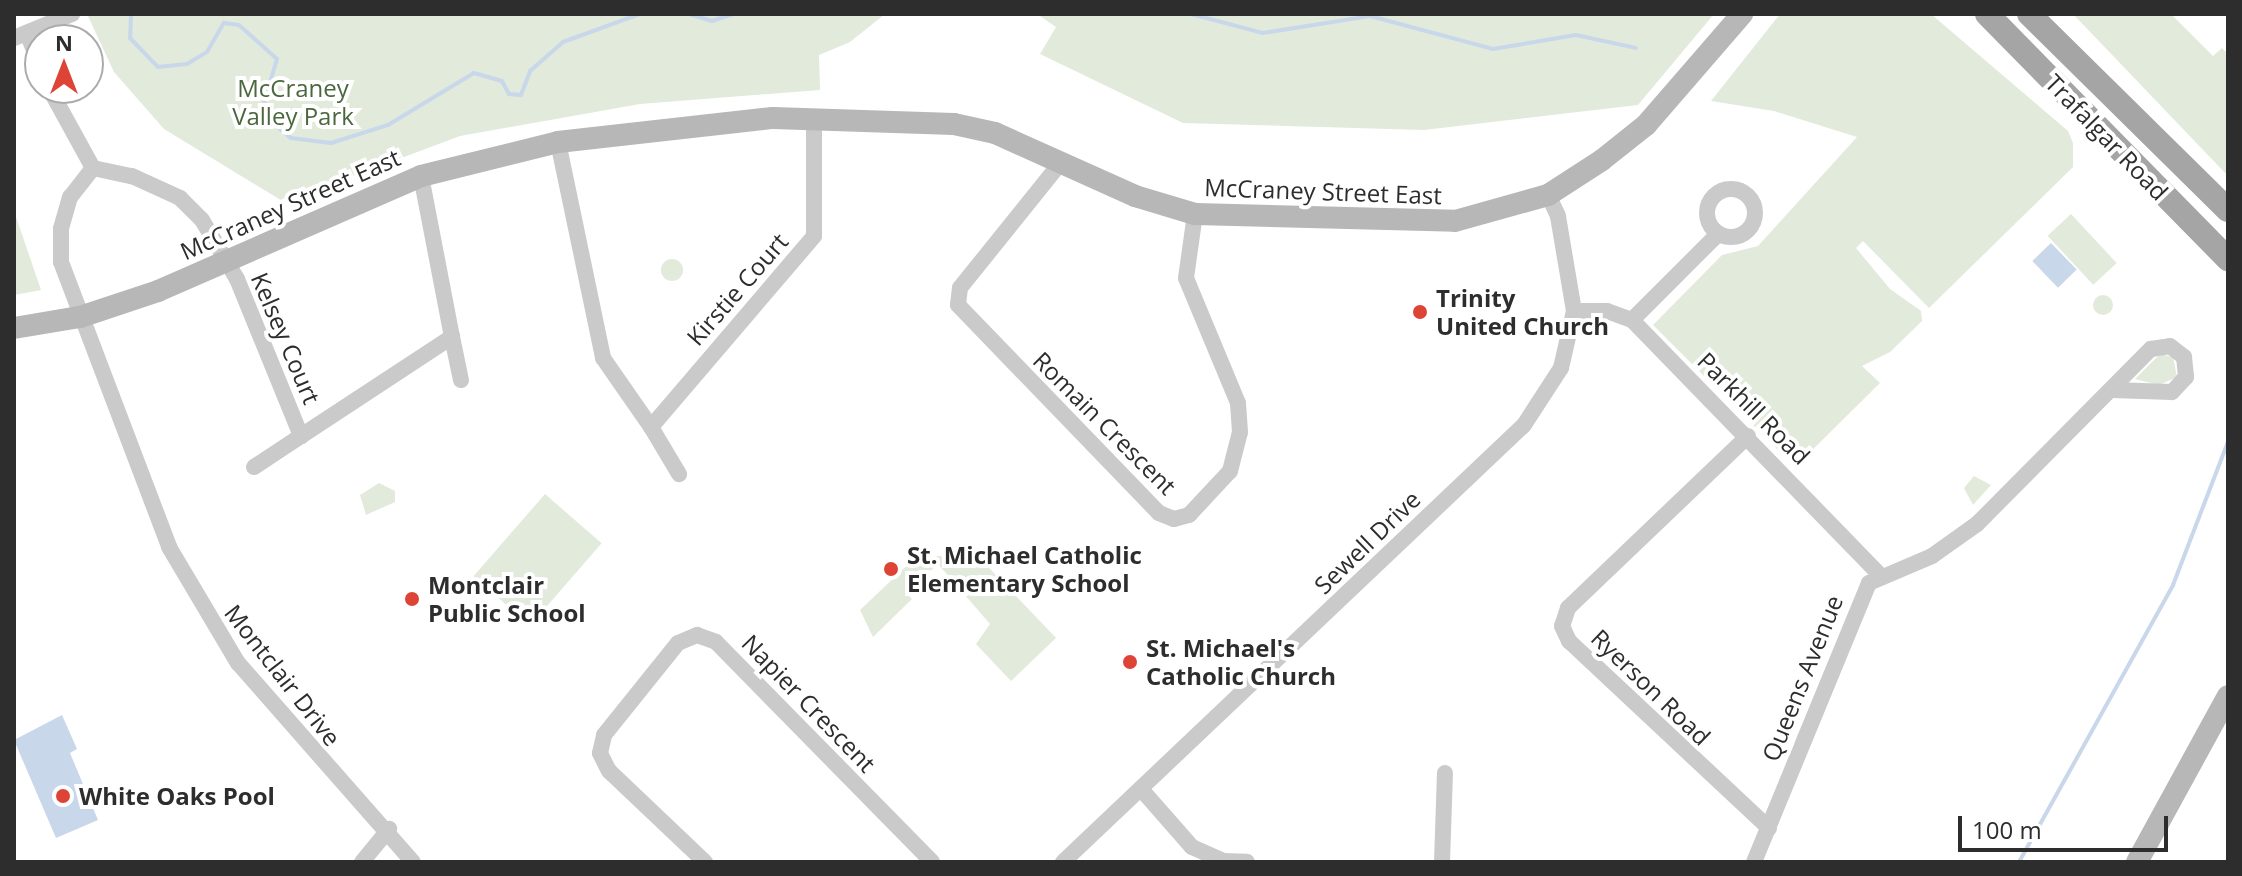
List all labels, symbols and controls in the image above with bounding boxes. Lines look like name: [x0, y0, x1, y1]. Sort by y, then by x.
north arrow: [24, 24, 104, 104]
text: N: [55, 27, 73, 57]
street label: Trafalgar Road: [2040, 68, 2174, 206]
park label: McCraney Valley Park: [232, 74, 354, 130]
street label: McCraney Street East: [176, 142, 404, 266]
street label: McCraney Street East: [1204, 172, 1442, 210]
street label: Kirstie Court: [681, 227, 793, 351]
street label: Kelsey Court: [245, 268, 327, 408]
place label: Trinity United Church: [1436, 284, 1609, 340]
marker: Trinity United Church: [1411, 303, 1429, 321]
street label: Romain Crescent: [1028, 346, 1182, 500]
street label: Parkhill Road: [1692, 346, 1816, 470]
street label: Sewell Drive: [1308, 484, 1426, 600]
place label: St. Michael Catholic Elementary School: [907, 541, 1142, 597]
marker: St. Michael Catholic Elementary School: [882, 560, 900, 578]
place label: Montclair Public School: [428, 571, 586, 627]
marker: Montclair Public School: [403, 590, 421, 608]
street label: Queens Avenue: [1756, 591, 1848, 765]
street label: Montclair Drive: [219, 599, 347, 751]
street label: Ryerson Road: [1586, 623, 1716, 751]
street label: Napier Crescent: [736, 628, 882, 778]
place label: St. Michael's Catholic Church: [1146, 634, 1336, 690]
marker: St. Michael's Catholic Church: [1121, 653, 1139, 671]
place label: White Oaks Pool: [79, 782, 275, 810]
marker: White Oaks Pool: [54, 787, 72, 805]
scale bar: [1962, 800, 2172, 850]
text: 100 m: [1972, 813, 2042, 846]

